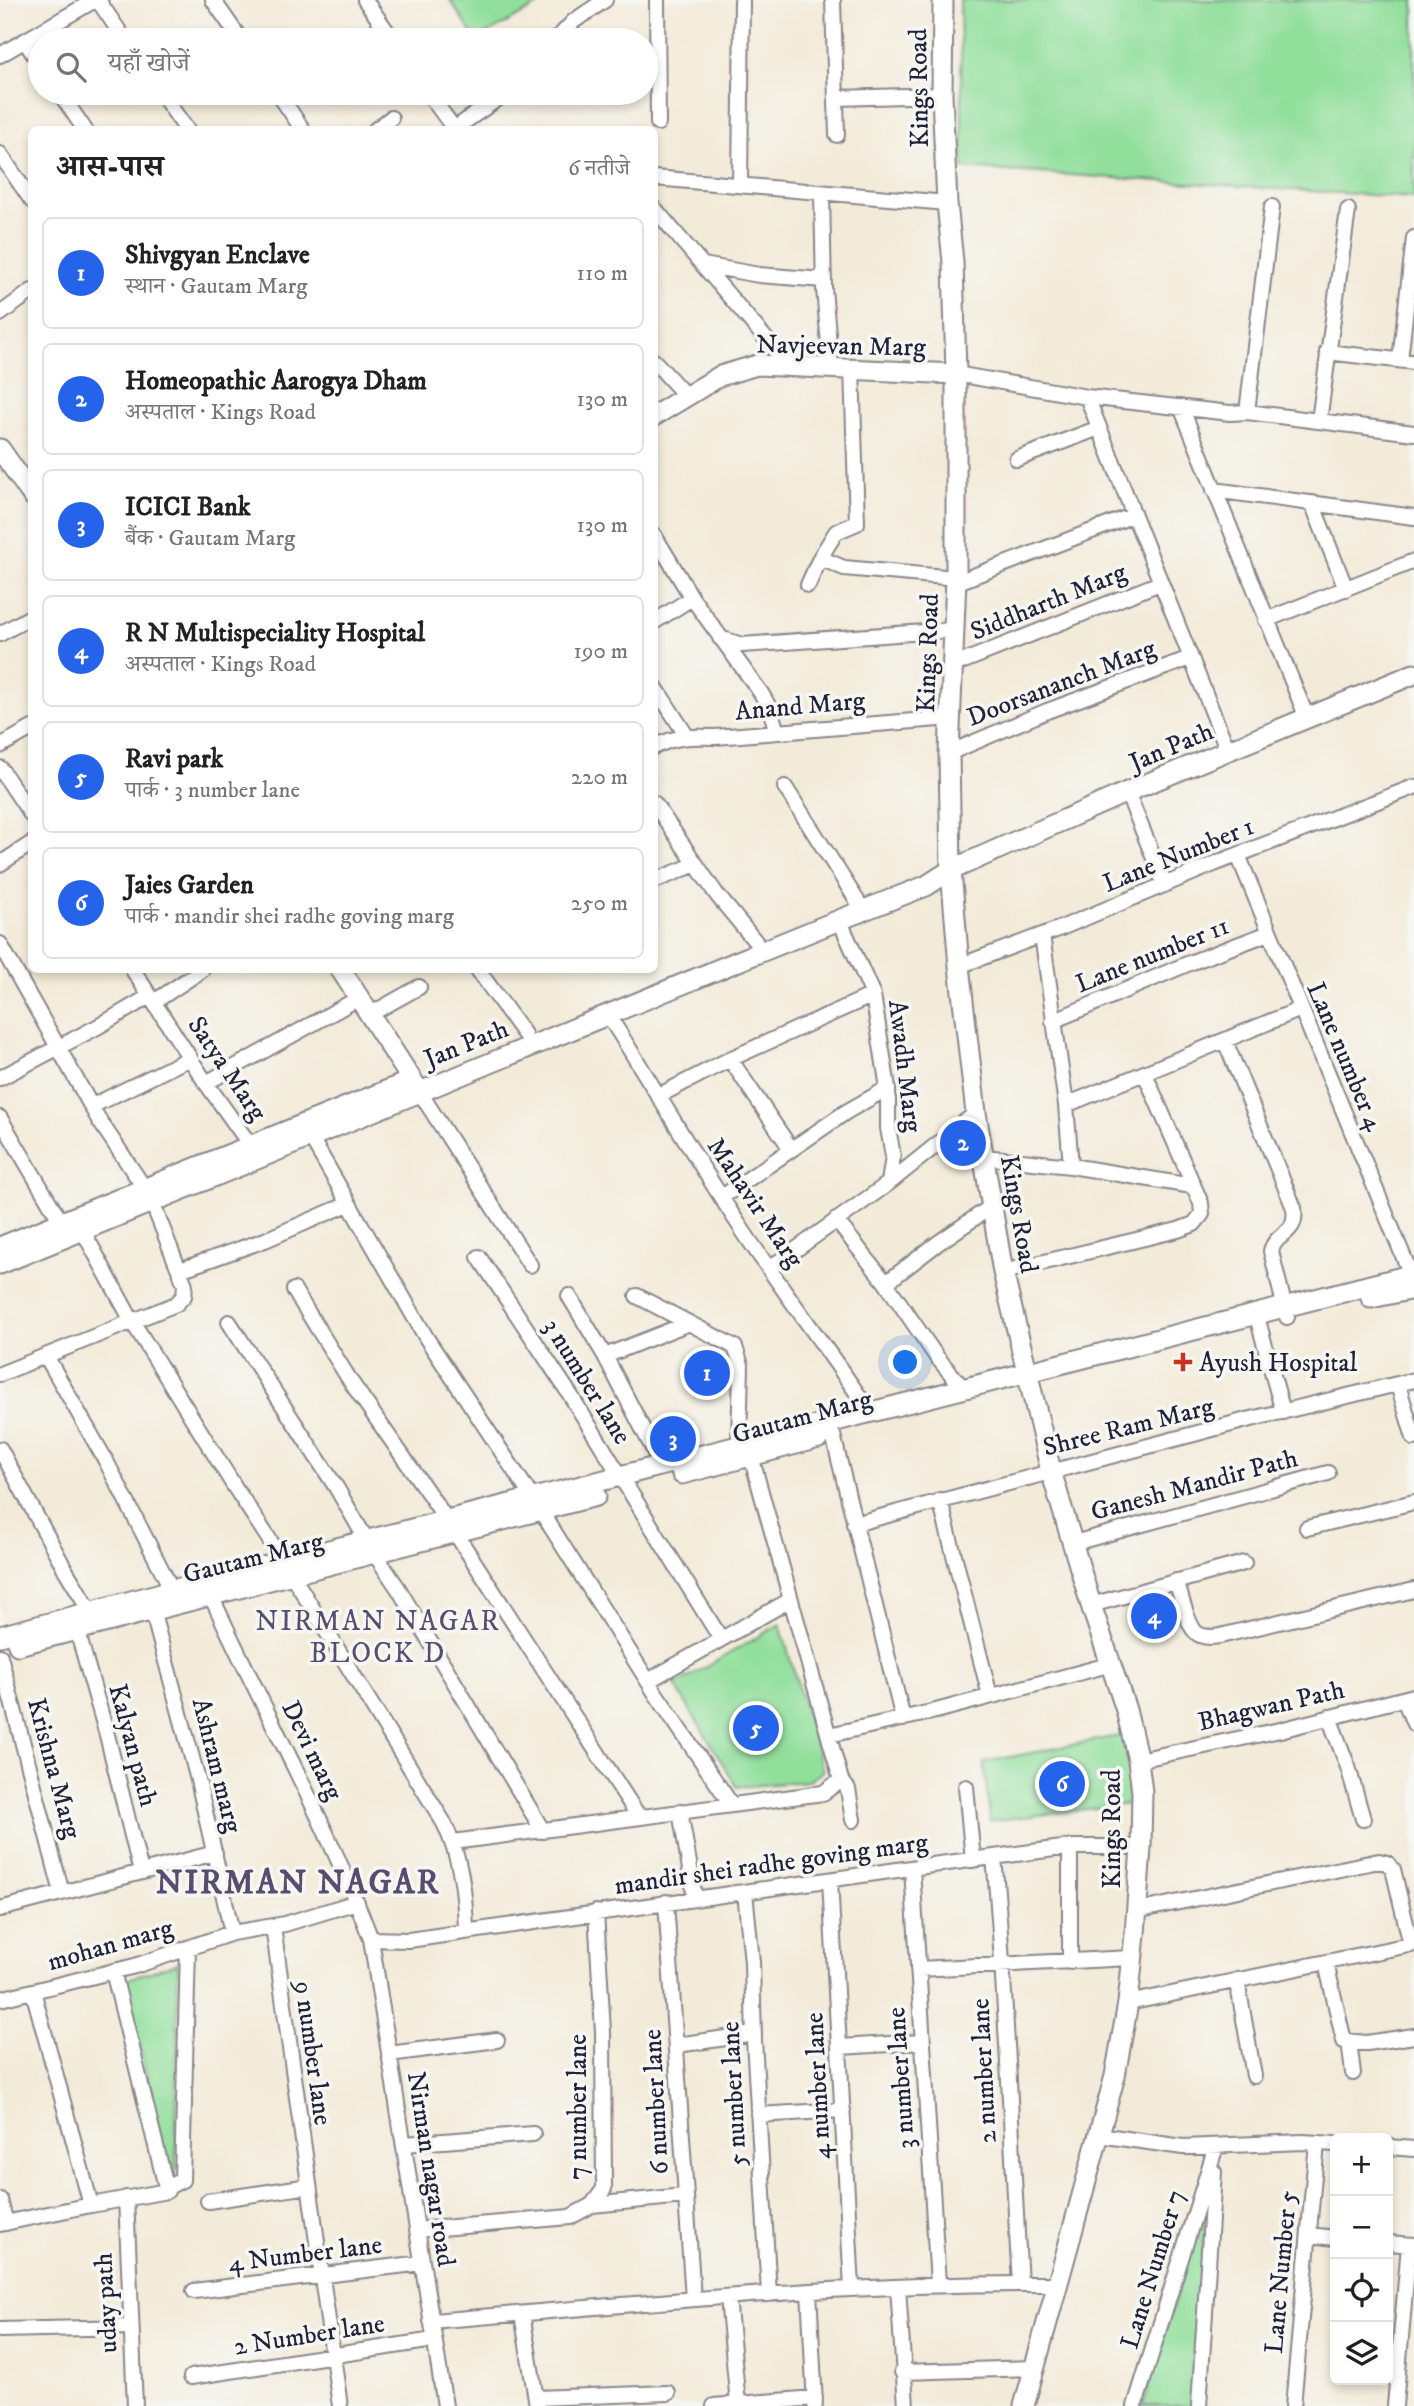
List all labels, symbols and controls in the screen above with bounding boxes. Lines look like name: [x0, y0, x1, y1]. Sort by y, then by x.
search box: [28, 28, 658, 105]
street label: Kings Road: [902, 28, 937, 148]
text: यहाँ खोजें: [108, 47, 190, 80]
icon: search: [52, 48, 90, 86]
text: आस-पास: [56, 149, 164, 186]
text: 6 नतीजे: [568, 154, 630, 183]
text: Shivgyan Enclave: [125, 239, 310, 272]
text: 1: [77, 259, 85, 288]
text: 110 m: [577, 259, 628, 288]
text: स्थान · Gautam Marg: [125, 272, 307, 301]
street label: Navjeevan Marg: [756, 329, 926, 364]
text: Homeopathic Aarogya Dham: [125, 365, 427, 398]
text: 2: [75, 385, 87, 414]
text: 130 m: [576, 385, 628, 414]
text: अस्पताल · Kings Road: [125, 398, 316, 427]
text: ICICI Bank: [125, 491, 251, 524]
text: 3: [77, 511, 85, 540]
text: 130 m: [576, 511, 628, 540]
text: बैंक · Gautam Marg: [125, 524, 295, 553]
street label: Siddharth Marg: [966, 556, 1132, 649]
street label: Kings Road: [910, 593, 947, 713]
text: R N Multispeciality Hospital: [125, 617, 425, 650]
street label: Doorsananch Marg: [962, 632, 1161, 735]
text: 4: [74, 637, 88, 666]
text: 190 m: [574, 637, 628, 666]
text: अस्पताल · Kings Road: [125, 650, 316, 679]
street label: Anand Marg: [734, 684, 867, 729]
street label: Jan Path: [1123, 715, 1219, 781]
text: Ravi park: [125, 743, 224, 776]
text: 5: [75, 763, 87, 792]
text: 220 m: [571, 763, 628, 792]
text: पार्क · 3 number lane: [125, 776, 300, 805]
street label: Lane Number 1: [1098, 810, 1259, 901]
text: Jaies Garden: [125, 869, 254, 902]
text: 6: [75, 889, 87, 918]
text: 250 m: [571, 889, 628, 918]
text: पार्क · mandir shei radhe goving marg: [125, 902, 454, 931]
street label: Lane number 11: [1071, 910, 1234, 1001]
street label: Lane number 4: [1299, 977, 1391, 1137]
street label: Awadh Marg: [880, 998, 929, 1135]
street label: Satya Marg: [180, 1010, 274, 1128]
street label: Jan Path: [418, 1012, 514, 1077]
pin: 2: [940, 1117, 986, 1169]
street label: Mahavir Marg: [699, 1131, 811, 1275]
street label: Kings Road: [992, 1153, 1045, 1276]
street label: 3 number lane: [535, 1313, 638, 1451]
your location: [888, 1345, 922, 1379]
pin: 1: [684, 1347, 730, 1399]
place label: Ayush Hospital: [1199, 1347, 1358, 1380]
marker: Ayush Hospital: [1173, 1352, 1193, 1372]
street label: Gautam Marg: [729, 1383, 876, 1452]
street label: Shree Ram Marg: [1040, 1390, 1217, 1465]
pin: 3: [650, 1413, 696, 1465]
street label: Ganesh Mandir Path: [1087, 1442, 1302, 1529]
street label: Gautam Marg: [180, 1525, 327, 1592]
pin: 4: [1131, 1590, 1177, 1642]
district label: NIRMAN NAGAR BLOCK D: [255, 1604, 501, 1671]
street label: Bhagwan Path: [1195, 1674, 1348, 1739]
street label: Kalyan path: [100, 1681, 165, 1811]
street label: Krishna Marg: [19, 1694, 88, 1843]
street label: Ashram marg: [184, 1695, 249, 1836]
street label: Devi marg: [273, 1695, 350, 1806]
pin: 5: [733, 1702, 779, 1754]
pin: 6: [1039, 1758, 1085, 1810]
street label: Kings Road: [1096, 1769, 1129, 1889]
street label: mandir shei radhe goving marg: [612, 1826, 930, 1903]
district label: NIRMAN NAGAR: [155, 1863, 441, 1904]
street label: mohan marg: [44, 1912, 177, 1979]
street label: 9 number lane: [286, 1977, 339, 2127]
street label: 2 number lane: [964, 1998, 1005, 2144]
street label: 3 number lane: [880, 2006, 923, 2150]
street label: 4 number lane: [798, 2012, 839, 2160]
street label: 5 number lane: [714, 2021, 755, 2167]
street label: 6 number lane: [636, 2028, 677, 2176]
street label: 7 number lane: [562, 2034, 595, 2180]
street label: Nirman nagar road: [399, 2070, 462, 2269]
map controls: [1330, 2133, 1393, 2385]
button: +: [1330, 2133, 1393, 2196]
street label: Lane Number 7: [1114, 2186, 1193, 2353]
street label: Lane Number 5: [1258, 2189, 1305, 2355]
button: −: [1330, 2196, 1393, 2259]
street label: 4 Number lane: [226, 2229, 384, 2280]
street label: uday path: [87, 2252, 126, 2354]
button: locate: [1330, 2259, 1393, 2322]
street label: 2 Number lane: [231, 2307, 387, 2364]
button: layers: [1330, 2322, 1393, 2385]

